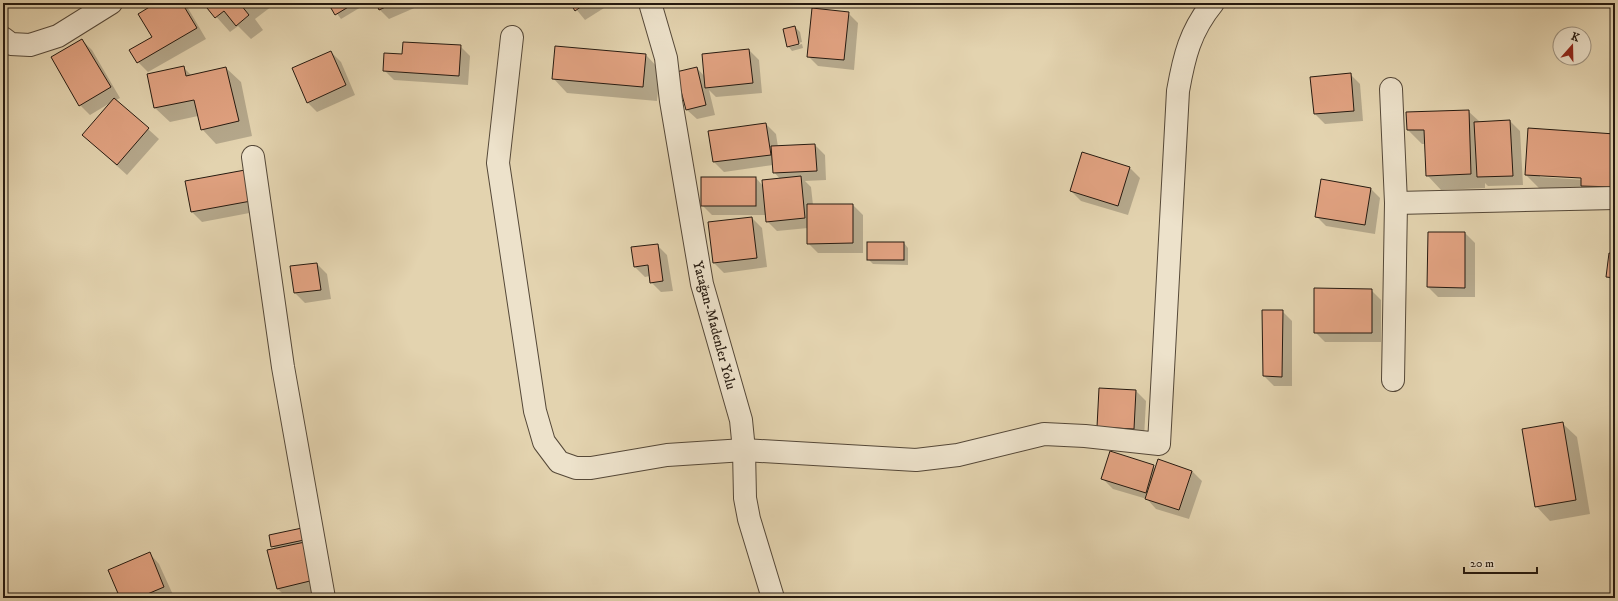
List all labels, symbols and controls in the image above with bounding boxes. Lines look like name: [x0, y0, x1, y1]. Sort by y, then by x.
north arrow: [1552, 26, 1592, 66]
text: K: [1569, 30, 1581, 46]
street label: Yatağan-Madenler Yolu: [688, 259, 740, 392]
scale bar: [1464, 549, 1537, 575]
text: 20 m: [1470, 556, 1494, 571]

